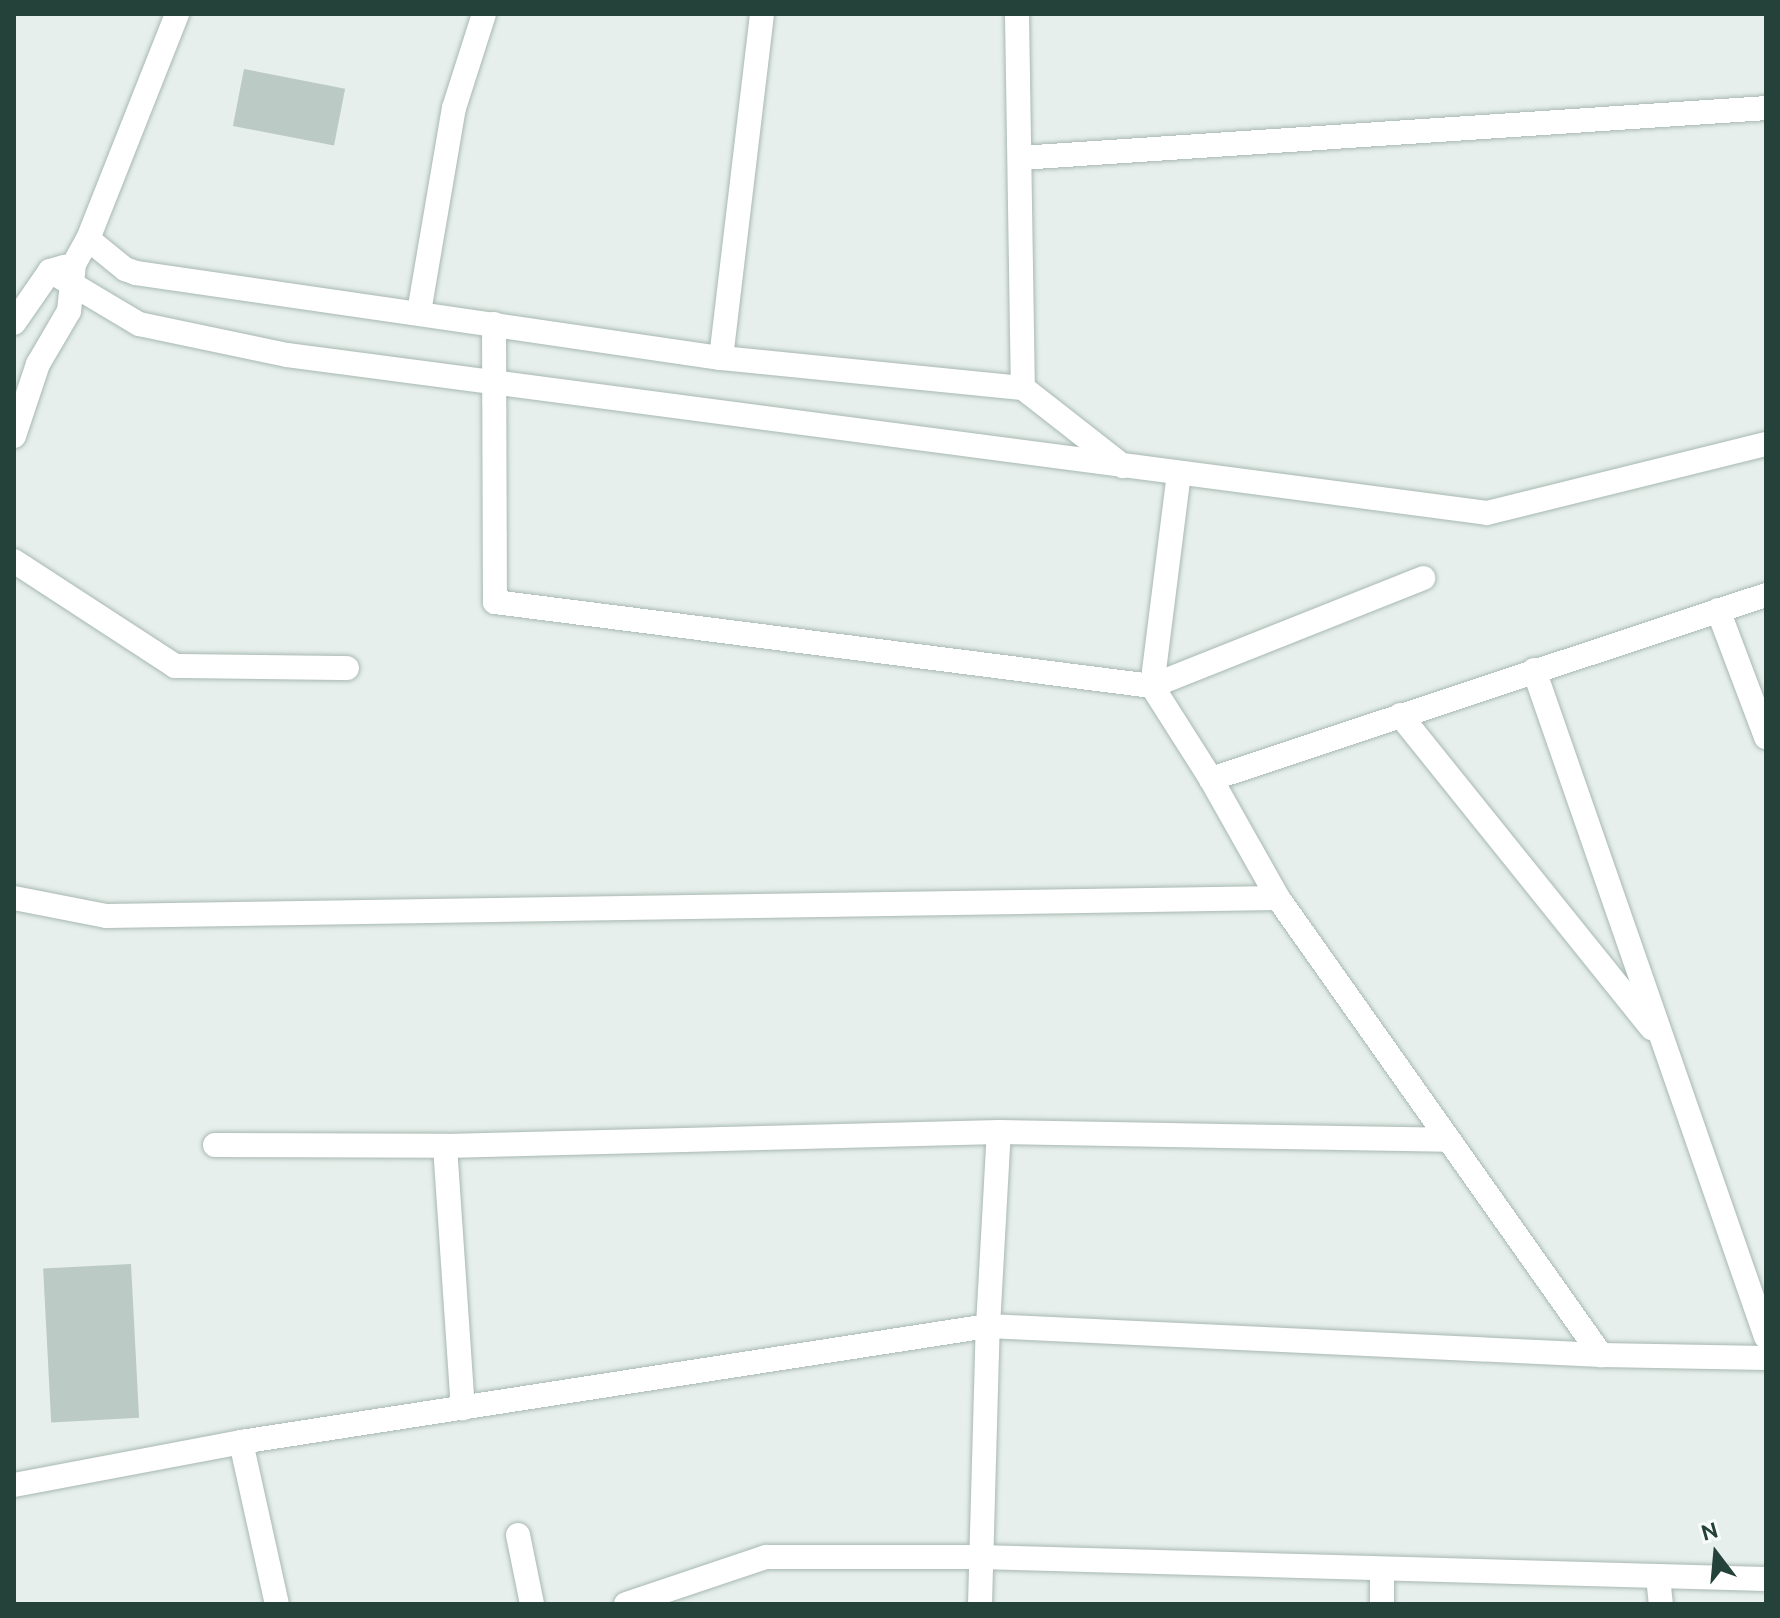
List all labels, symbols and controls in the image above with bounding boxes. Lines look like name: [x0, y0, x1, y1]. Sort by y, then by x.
north arrow: [1676, 1514, 1756, 1594]
text: N: [1698, 1516, 1721, 1545]

